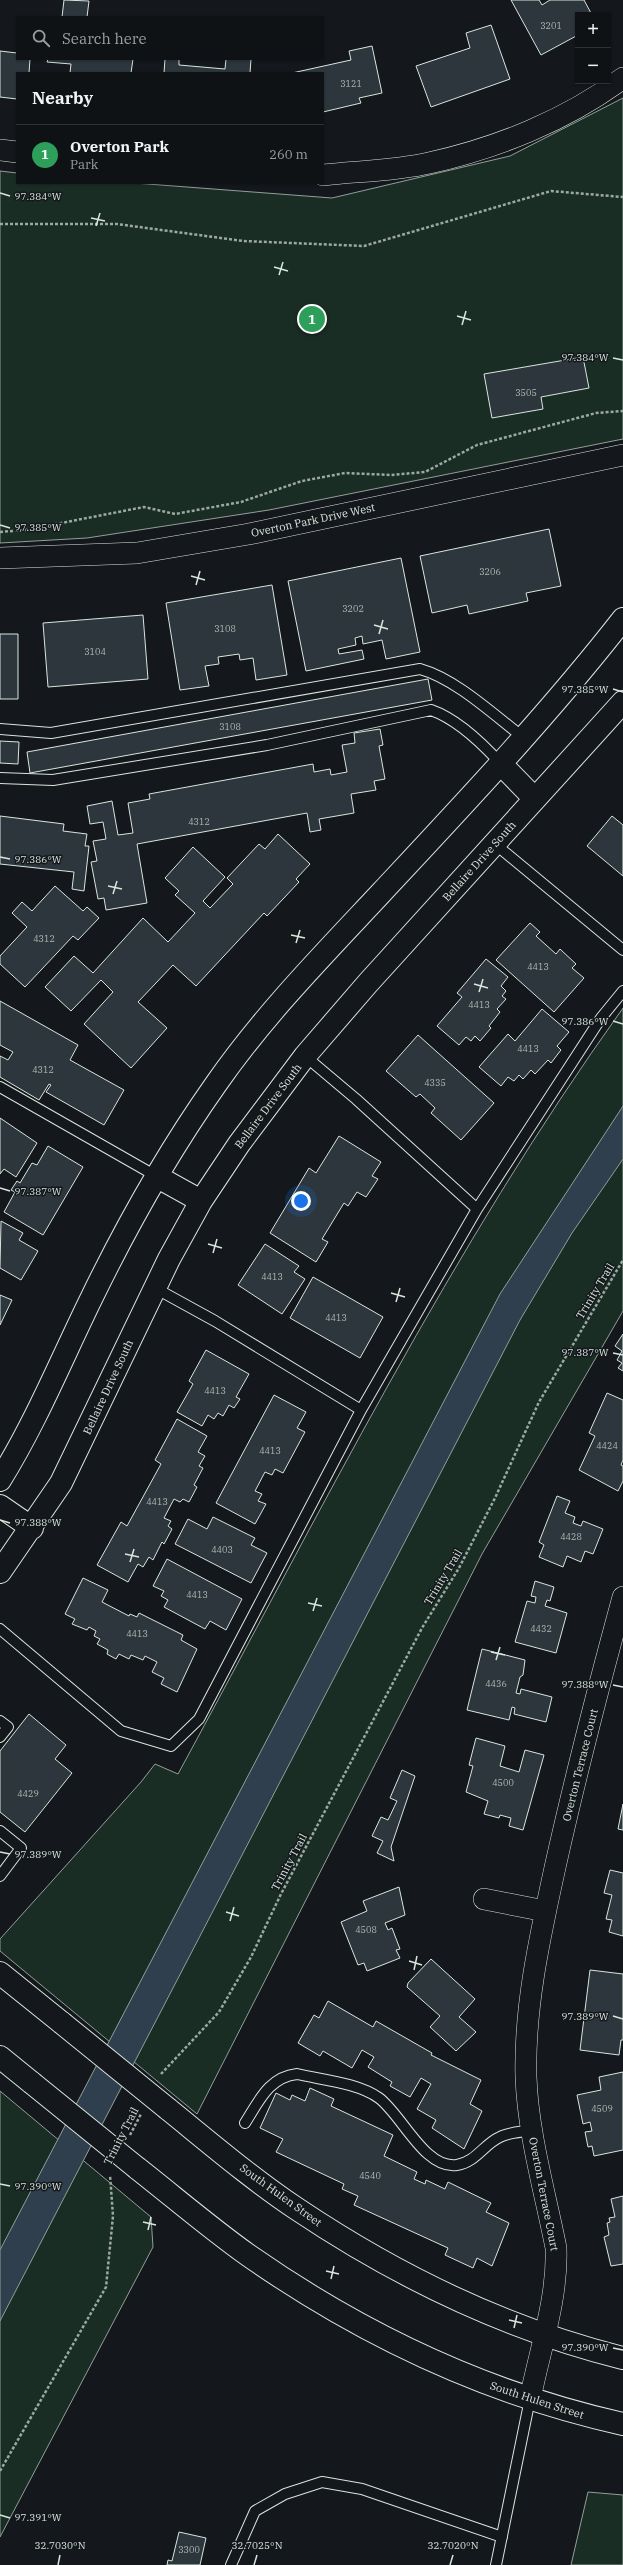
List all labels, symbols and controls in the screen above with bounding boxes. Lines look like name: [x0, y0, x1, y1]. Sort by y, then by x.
map controls: [575, 12, 611, 84]
button: +: [575, 12, 611, 48]
search box: [16, 16, 324, 60]
house number: 3201: [540, 20, 562, 31]
icon: search: [30, 27, 52, 49]
text: Search here: [62, 29, 147, 48]
button: −: [575, 48, 611, 84]
house number: 3121: [340, 78, 362, 89]
text: Nearby: [32, 87, 93, 109]
text: Overton Park: [70, 137, 169, 156]
text: 1: [41, 146, 49, 163]
text: 260 m: [269, 146, 308, 163]
text: Park: [70, 156, 98, 173]
text: 97.384°W: [14, 190, 62, 203]
pin: 1: [299, 304, 325, 334]
text: 97.384°W: [561, 351, 609, 364]
house number: 3505: [515, 387, 537, 398]
street label: Overton Park Drive West: [250, 500, 376, 540]
text: 97.385°W: [14, 521, 62, 534]
house number: 3206: [479, 566, 501, 577]
house number: 3202: [342, 603, 364, 614]
house number: 3108: [214, 623, 236, 634]
house number: 3104: [84, 646, 106, 657]
text: 97.385°W: [561, 683, 609, 696]
house number: 3108: [219, 721, 241, 732]
house number: 4312: [188, 816, 210, 827]
street label: Bellaire Drive South: [439, 818, 519, 904]
text: 97.386°W: [14, 853, 62, 866]
house number: 4312: [33, 933, 55, 944]
house number: 4413: [527, 961, 549, 972]
house number: 4413: [468, 999, 490, 1010]
text: 97.386°W: [561, 1015, 609, 1028]
house number: 4413: [517, 1043, 539, 1054]
street label: Bellaire Drive South: [231, 1060, 305, 1151]
house number: 4312: [32, 1064, 54, 1075]
house number: 4335: [424, 1077, 446, 1088]
text: 97.387°W: [14, 1185, 62, 1198]
your location: [291, 1191, 311, 1211]
street label: Trinity Trail: [573, 1260, 617, 1322]
house number: 4413: [261, 1271, 283, 1282]
house number: 4413: [325, 1312, 347, 1323]
street label: Bellaire Drive South: [80, 1337, 136, 1437]
text: 97.387°W: [561, 1346, 609, 1359]
house number: 4413: [204, 1385, 226, 1396]
house number: 4424: [596, 1440, 618, 1451]
house number: 4413: [259, 1445, 281, 1456]
house number: 4413: [146, 1496, 168, 1507]
text: 97.388°W: [14, 1516, 62, 1529]
house number: 4428: [560, 1531, 582, 1542]
house number: 4403: [211, 1544, 233, 1555]
street label: Trinity Trail: [421, 1546, 465, 1608]
house number: 4413: [186, 1589, 208, 1600]
house number: 4432: [530, 1623, 552, 1634]
house number: 4413: [126, 1628, 148, 1639]
house number: 4436: [485, 1678, 507, 1689]
text: 97.388°W: [561, 1678, 609, 1691]
street label: Overton Terrace Court: [559, 1707, 601, 1823]
house number: 4500: [492, 1777, 514, 1788]
house number: 4429: [17, 1788, 39, 1799]
street label: Trinity Trail: [268, 1831, 310, 1893]
text: 97.389°W: [14, 1848, 62, 1861]
house number: 4508: [355, 1924, 377, 1935]
text: 97.389°W: [561, 2010, 609, 2023]
house number: 4509: [591, 2103, 613, 2114]
street label: Trinity Trail: [101, 2105, 141, 2167]
street label: Overton Terrace Court: [526, 2136, 562, 2252]
street label: South Hulen Street: [237, 2161, 325, 2230]
house number: 4540: [359, 2170, 381, 2181]
text: 97.390°W: [14, 2180, 62, 2193]
text: 97.390°W: [561, 2341, 609, 2354]
street label: South Hulen Street: [488, 2378, 586, 2422]
text: 97.391°W: [14, 2511, 62, 2524]
text: 32.7030°N: [34, 2539, 86, 2552]
text: 32.7025°N: [231, 2539, 283, 2552]
text: 32.7020°N: [427, 2539, 479, 2552]
house number: 3300: [178, 2544, 200, 2555]

